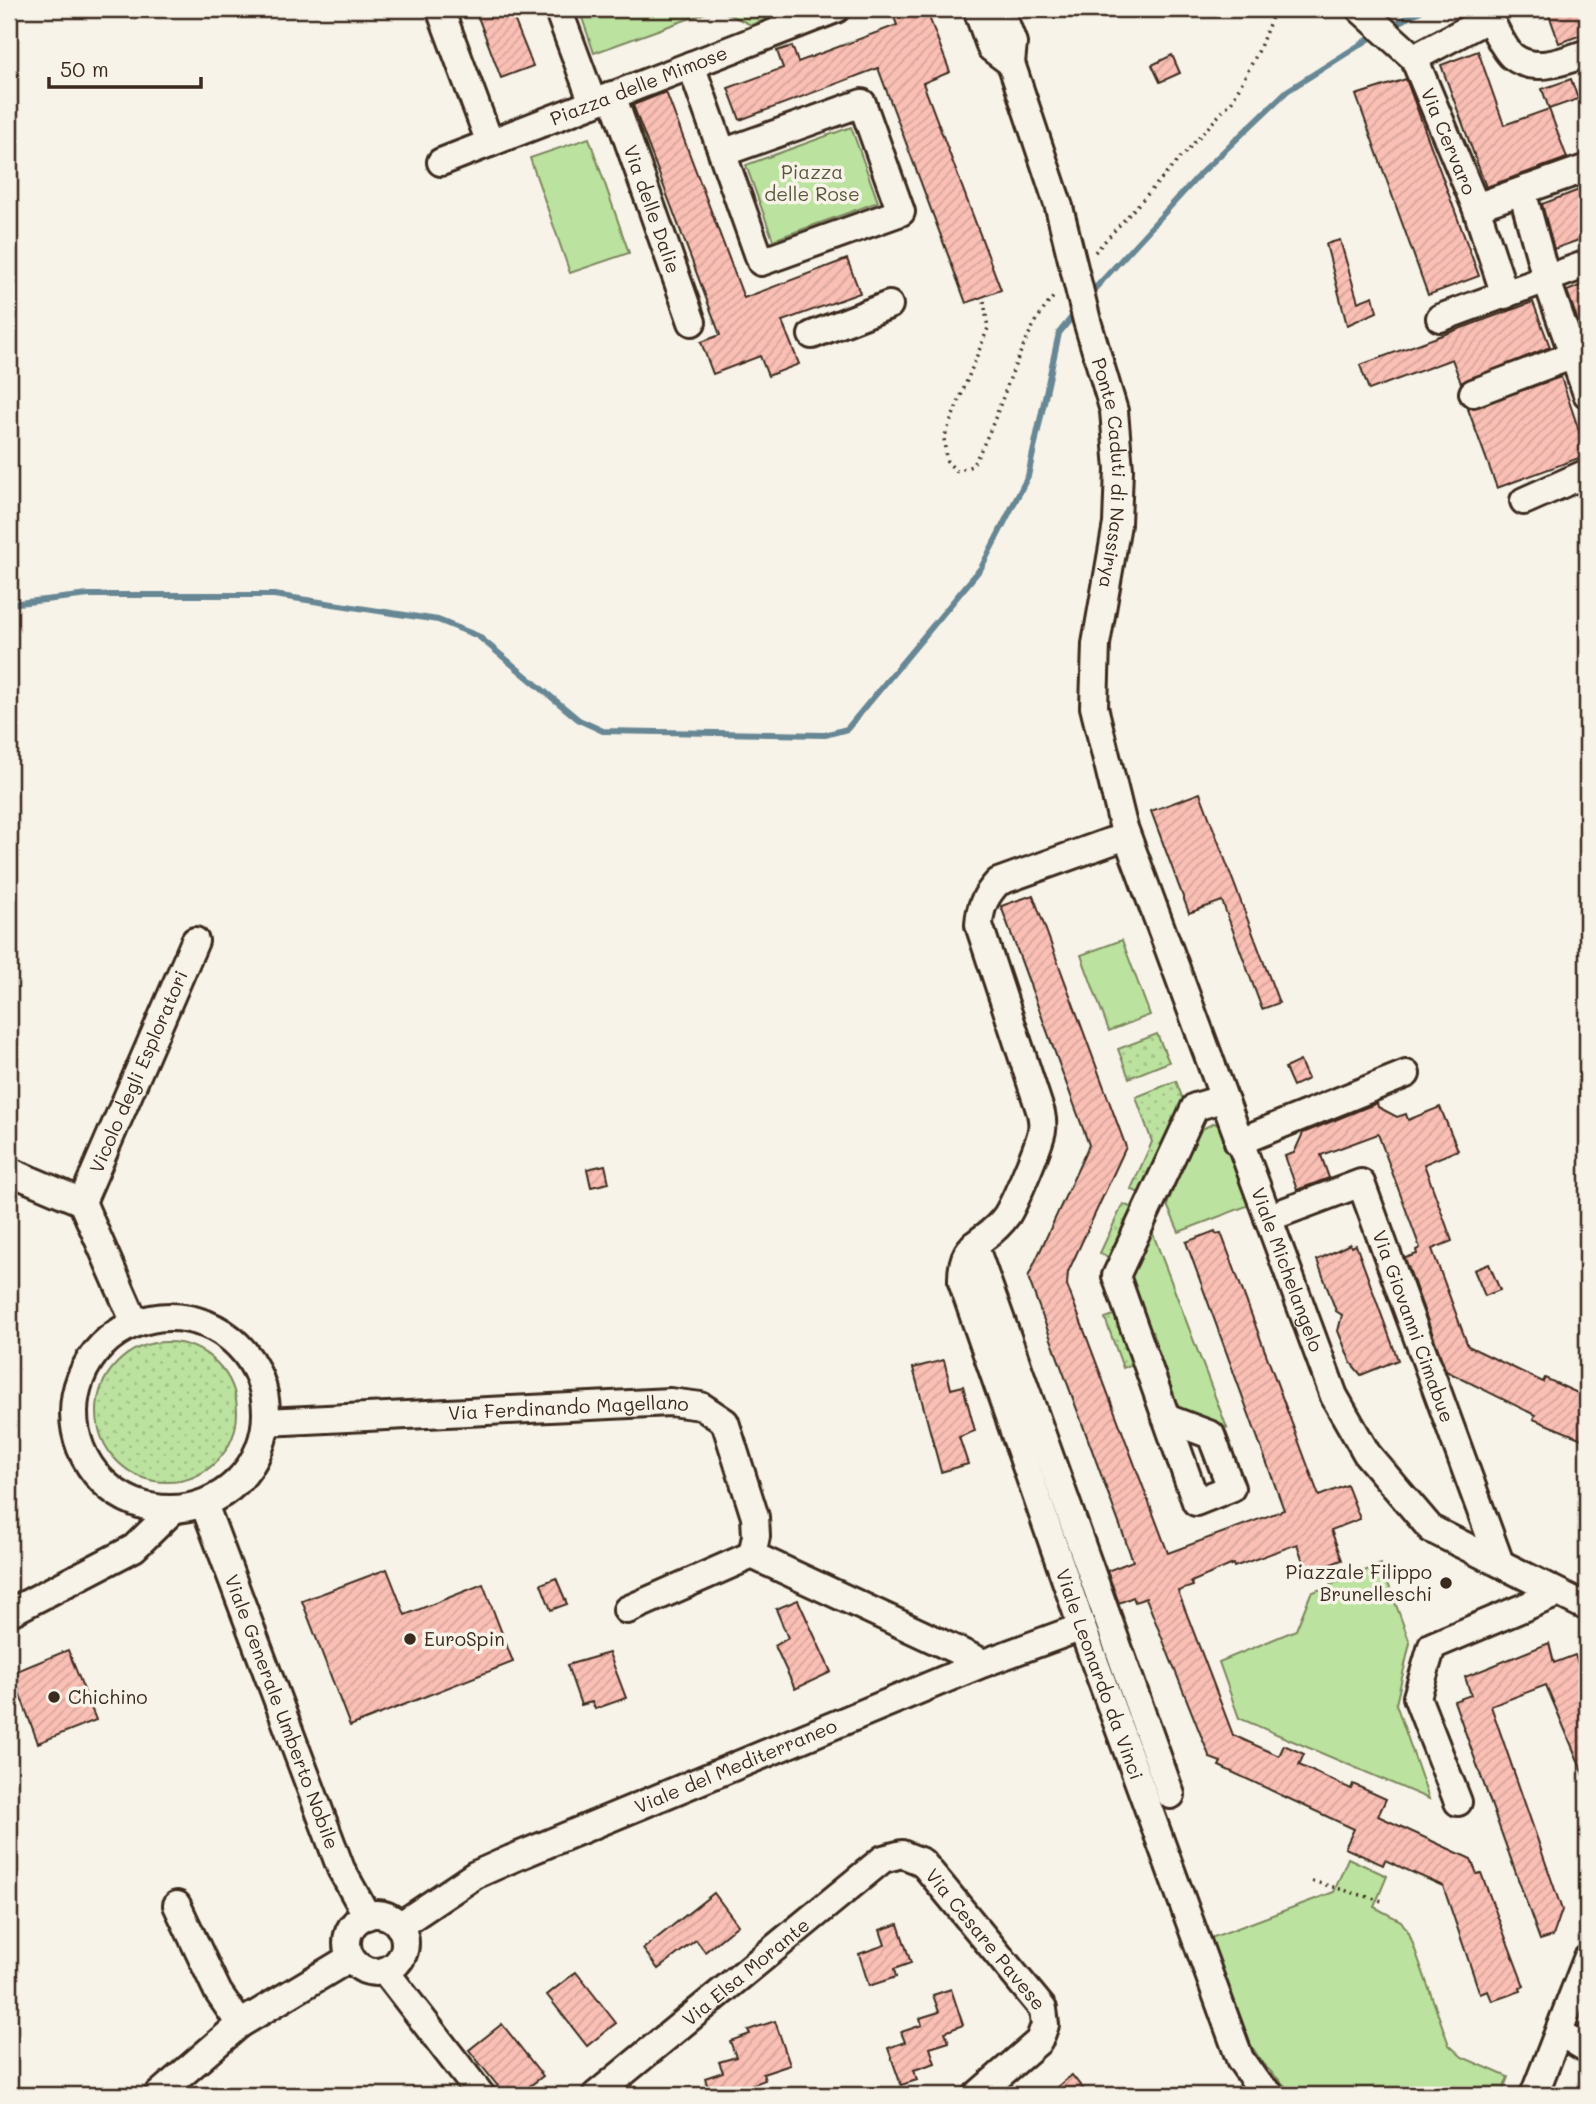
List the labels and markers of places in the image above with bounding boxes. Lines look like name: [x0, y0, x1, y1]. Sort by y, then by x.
place label: Piazzale Filippo Brunelleschi: [1285, 1559, 1432, 1606]
marker: Piazzale Filippo Brunelleschi: [1438, 1575, 1454, 1591]
place label: EuroSpin: [424, 1626, 505, 1651]
marker: EuroSpin: [402, 1631, 418, 1647]
place label: Chichino: [68, 1684, 148, 1709]
marker: Chichino: [46, 1689, 62, 1705]

